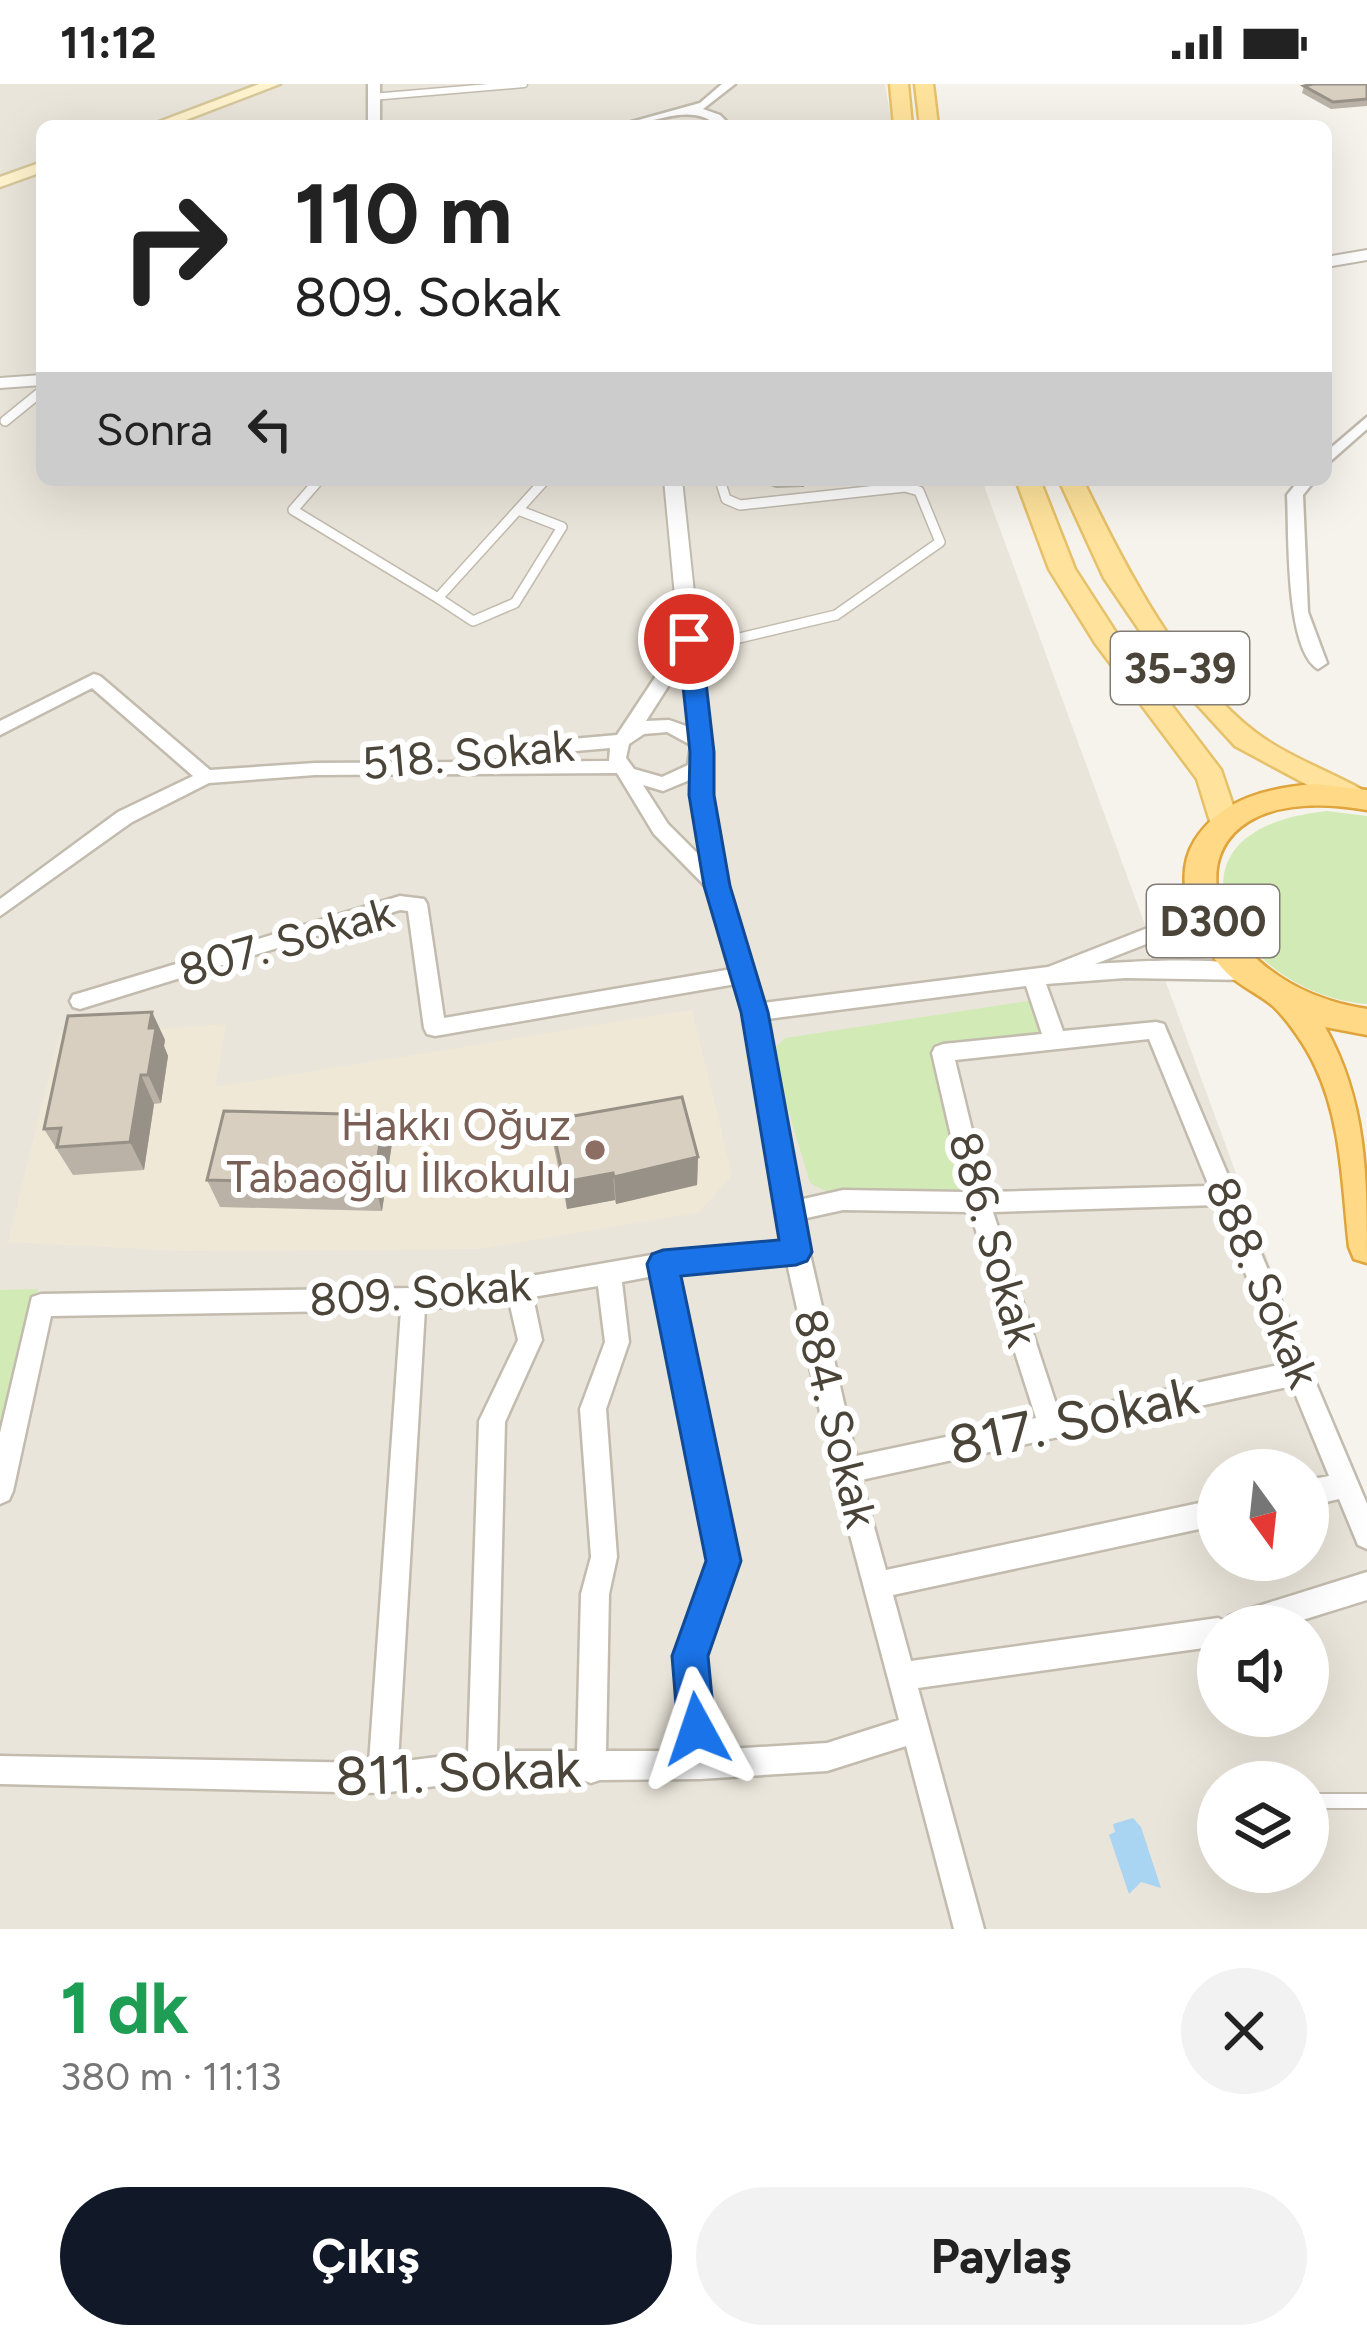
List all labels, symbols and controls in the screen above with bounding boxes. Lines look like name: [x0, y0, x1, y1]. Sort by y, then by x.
text: 11:12: [60, 15, 157, 69]
text: 110 m: [294, 163, 513, 264]
icon: right: [96, 168, 252, 324]
text: 809. Sokak: [294, 265, 561, 330]
icon: left: [237, 396, 303, 462]
text: Sonra: [96, 402, 213, 456]
pin: [638, 588, 740, 690]
icon: arrive: [656, 606, 722, 672]
road number: 35-39: [1111, 632, 1249, 704]
street label: 518. Sokak: [360, 718, 576, 790]
street label: 807. Sokak: [172, 885, 400, 997]
road number: D300: [1147, 885, 1279, 957]
place label: Hakkı Oğuz Tabaoğlu İlkokulu: [227, 1097, 571, 1203]
street label: 886. Sokak: [938, 1125, 1050, 1353]
marker: Hakkı Oğuz Tabaoğlu İlkokulu: [582, 1137, 608, 1163]
street label: 888. Sokak: [1195, 1169, 1332, 1395]
street label: 809. Sokak: [307, 1257, 533, 1327]
street label: 884. Sokak: [783, 1303, 889, 1533]
street label: 817. Sokak: [943, 1362, 1204, 1479]
north arrow: [1197, 1449, 1329, 1581]
map controls: [1197, 1449, 1329, 1893]
button: sound: [1197, 1605, 1329, 1737]
position arrow: [634, 1666, 760, 1792]
street label: 811. Sokak: [334, 1736, 583, 1809]
button: layers: [1197, 1761, 1329, 1893]
text: 1 dk: [60, 1965, 189, 2051]
button: close: [1181, 1968, 1307, 2094]
text: 380 m · 11:13: [60, 2053, 282, 2100]
button: Çıkış: [60, 2187, 672, 2325]
button: Paylaş: [696, 2187, 1307, 2325]

